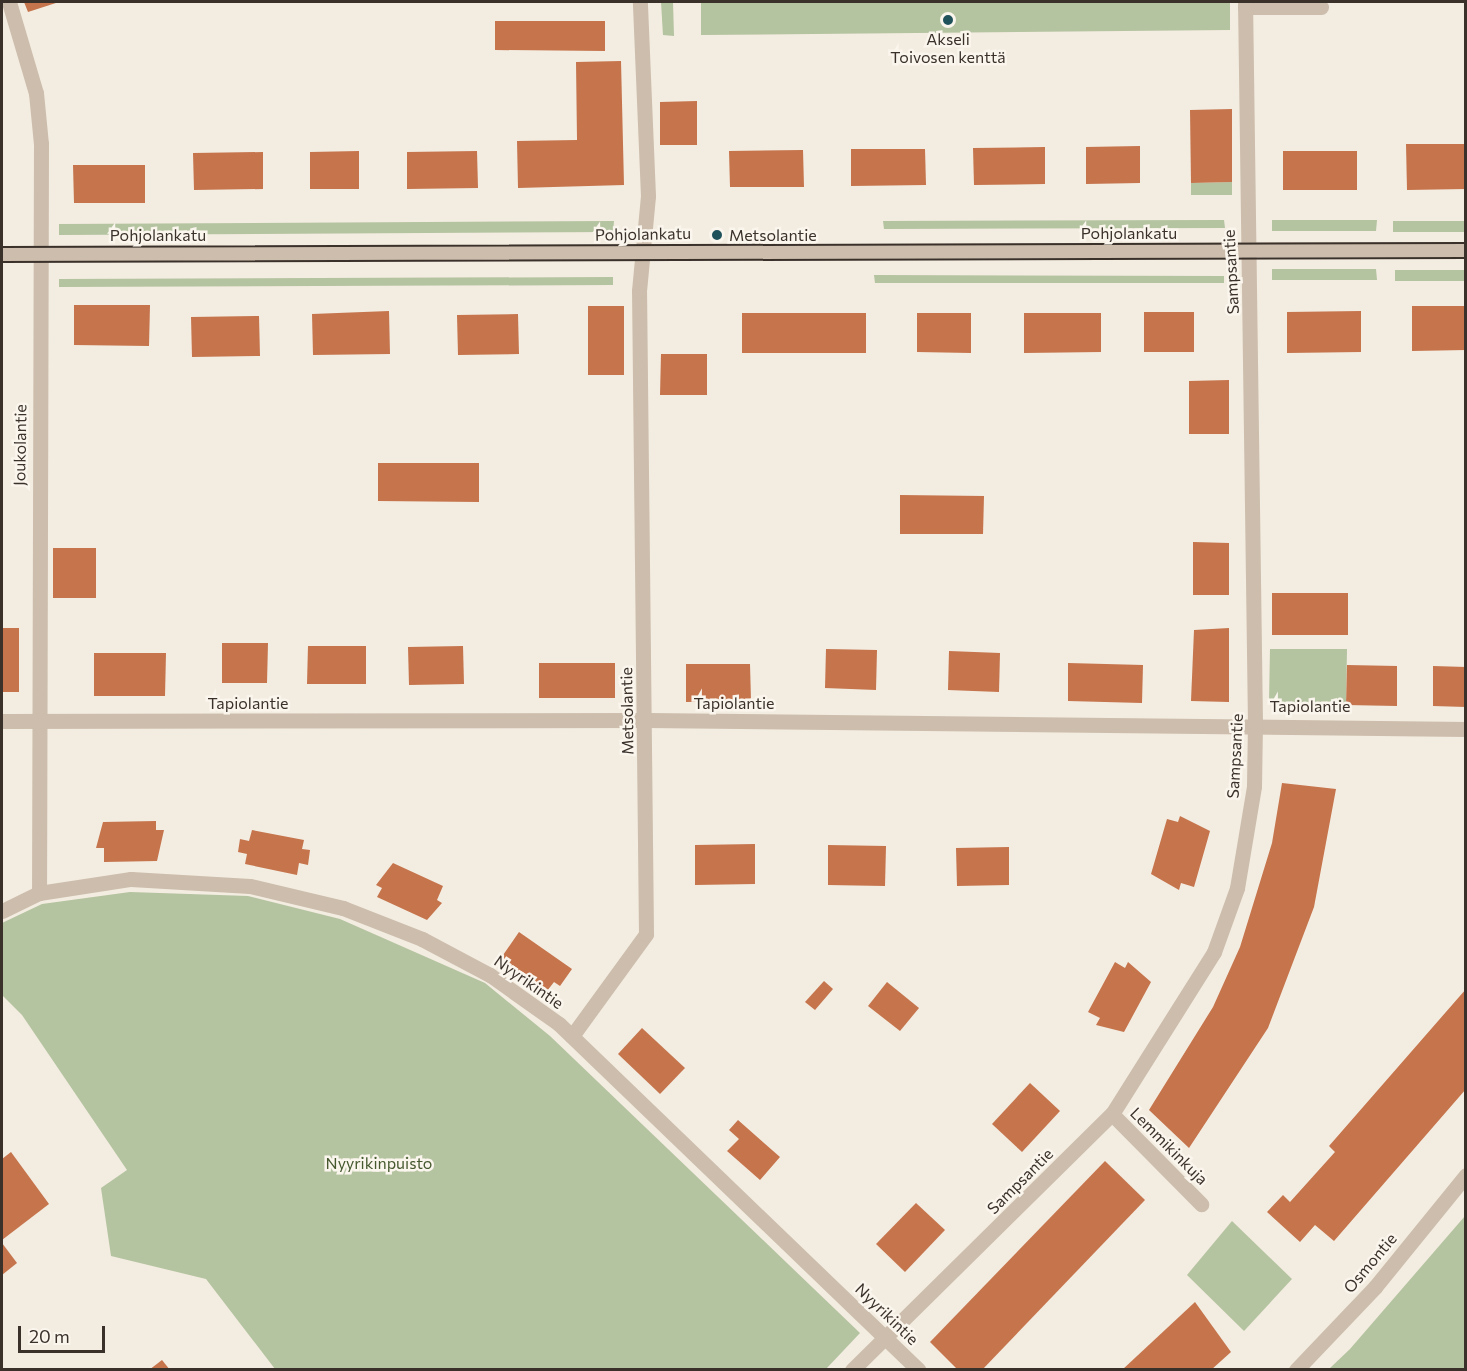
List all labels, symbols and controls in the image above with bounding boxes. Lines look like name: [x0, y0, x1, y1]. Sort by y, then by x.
marker: Akseli Toivosen kenttä: [941, 13, 955, 27]
place label: Akseli Toivosen kenttä: [890, 29, 1006, 67]
street label: Pohjolankatu: [1081, 223, 1177, 243]
street label: Pohjolankatu: [595, 224, 691, 244]
street label: Pohjolankatu: [110, 225, 206, 245]
place label: Metsolantie: [729, 225, 817, 245]
marker: Metsolantie: [710, 228, 724, 242]
street label: Sampsantie: [1219, 229, 1243, 315]
street label: Joukolantie: [10, 404, 30, 486]
street label: Metsolantie: [617, 667, 637, 755]
street label: Tapiolantie: [207, 693, 289, 713]
street label: Tapiolantie: [693, 693, 775, 713]
street label: Tapiolantie: [1269, 696, 1351, 716]
street label: Sampsantie: [1223, 713, 1247, 799]
street label: Nyyrikintie: [491, 951, 567, 1013]
street label: Lemmikinkuja: [1126, 1103, 1212, 1189]
street label: Sampsantie: [983, 1144, 1057, 1218]
park label: Nyyrikinpuisto: [326, 1153, 432, 1173]
street label: Osmontie: [1339, 1229, 1401, 1297]
street label: Nyyrikintie: [851, 1279, 923, 1349]
scale bar: [21, 1314, 108, 1352]
text: 20 m: [29, 1325, 70, 1347]

